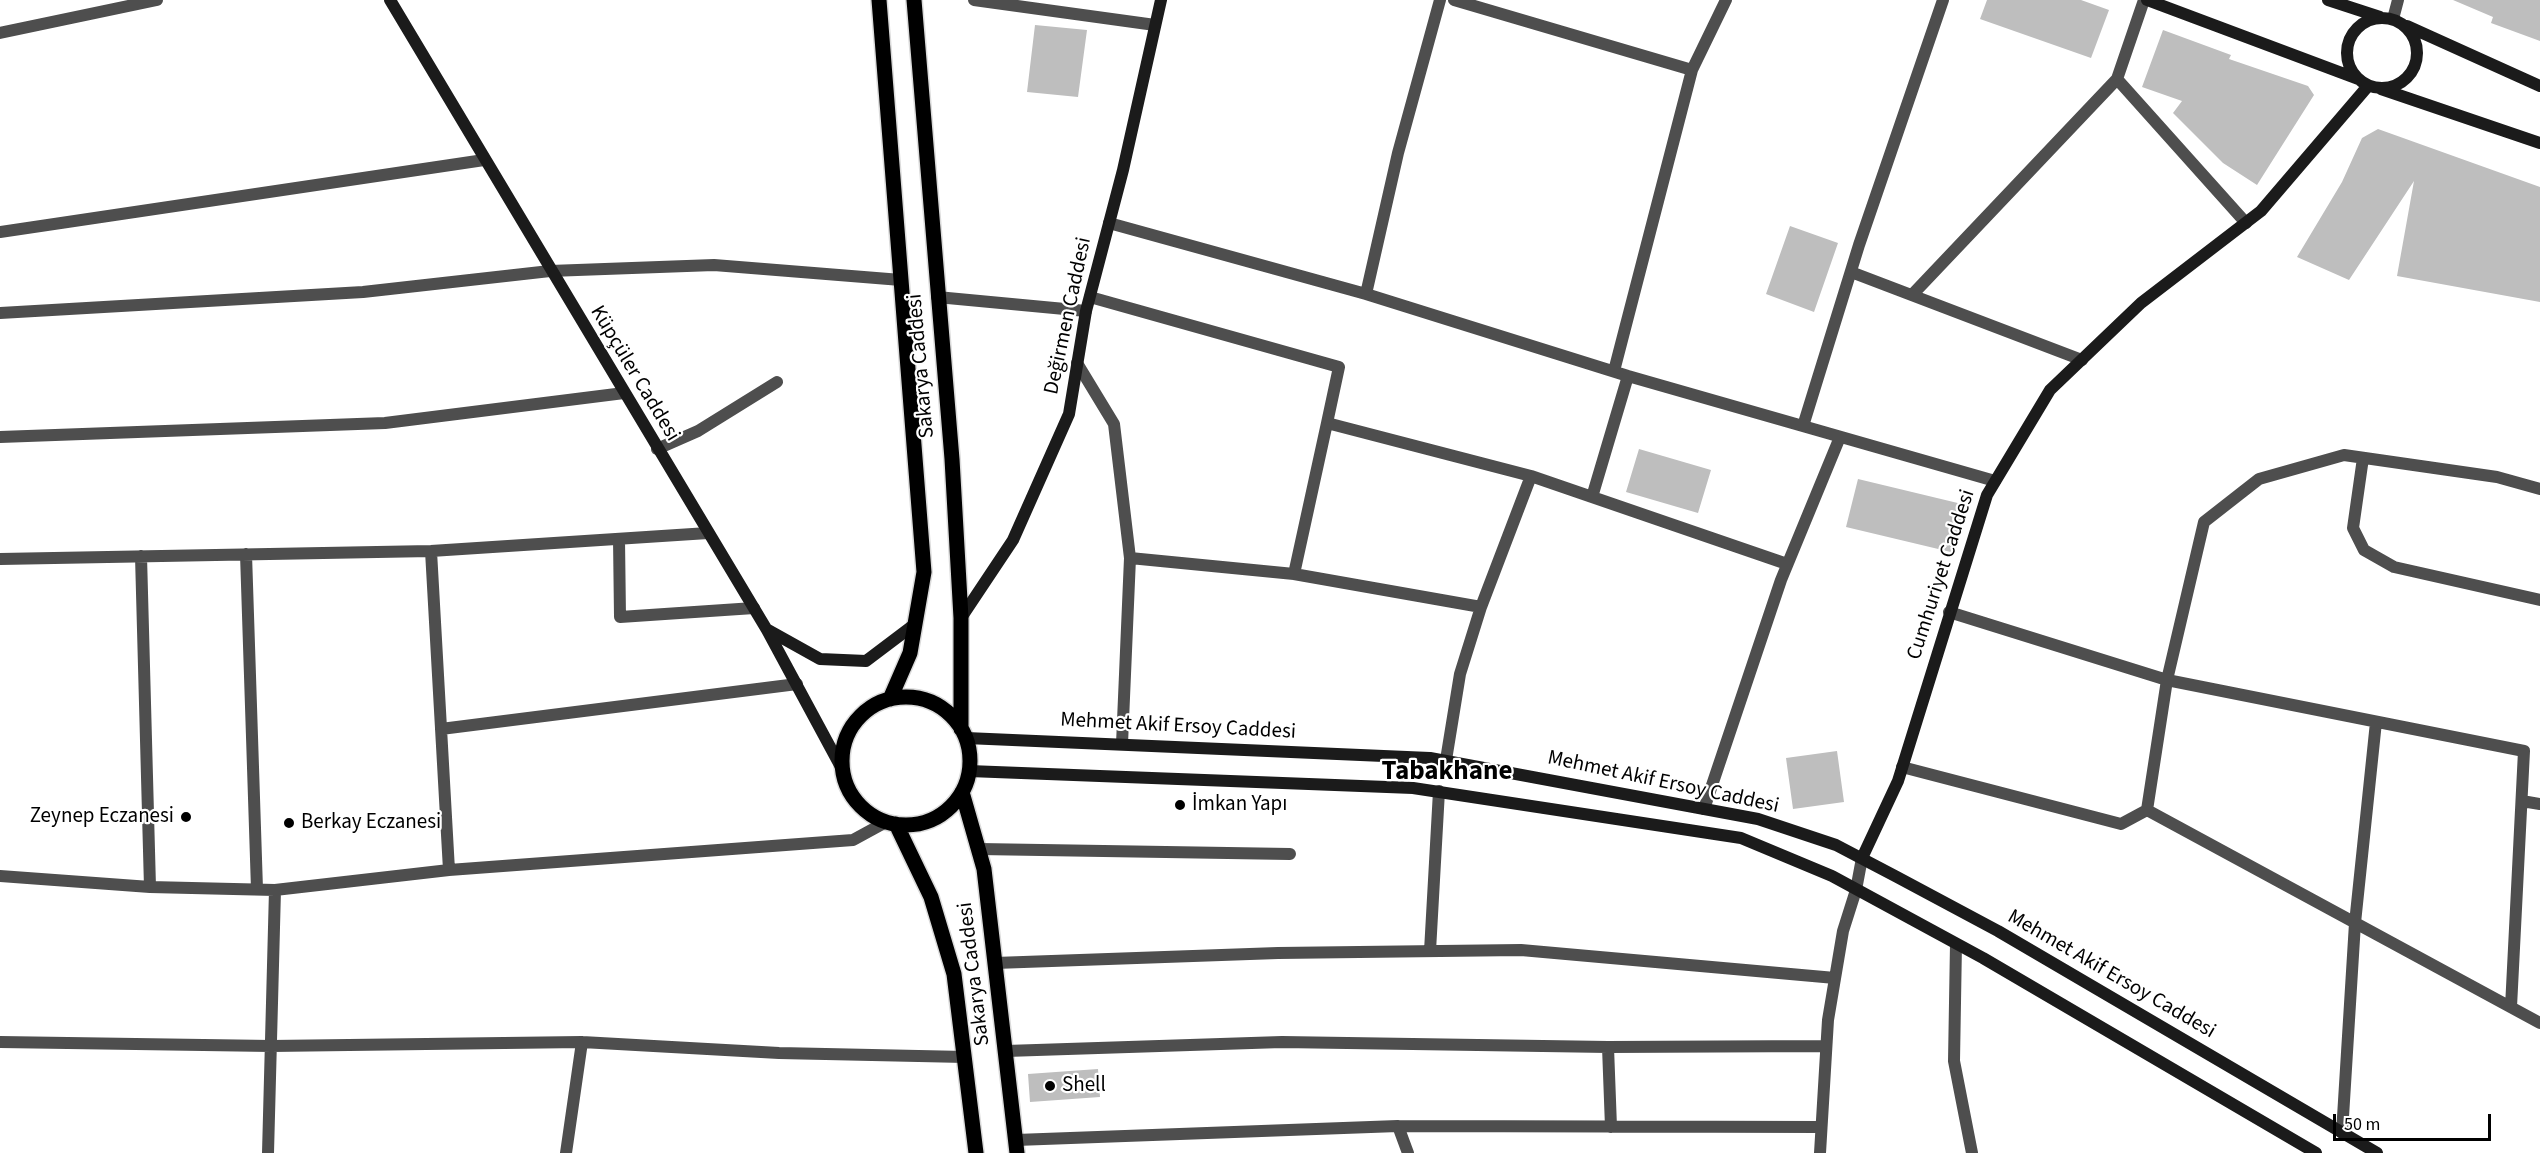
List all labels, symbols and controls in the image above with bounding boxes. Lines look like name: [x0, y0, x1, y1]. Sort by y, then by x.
street label: Değirmen Caddesi: [1040, 235, 1098, 397]
street label: Sakarya Caddesi: [903, 293, 941, 439]
street label: Küpçüler Caddesi: [584, 302, 684, 446]
street label: Cumhuriyet Caddesi: [1903, 487, 1981, 663]
street label: Mehmet Akif Ersoy Caddesi: [1060, 708, 1296, 746]
street label: Mehmet Akif Ersoy Caddesi: [1545, 746, 1781, 820]
district label: Tabakhane: [1382, 757, 1512, 789]
place label: İmkan Yapı: [1192, 792, 1287, 818]
marker: İmkan Yapı: [1173, 798, 1187, 812]
place label: Zeynep Eczanesi: [30, 804, 174, 830]
marker: Zeynep Eczanesi: [179, 810, 193, 824]
place label: Berkay Eczanesi: [301, 810, 441, 836]
marker: Berkay Eczanesi: [282, 816, 296, 830]
street label: Sakarya Caddesi: [954, 901, 996, 1047]
street label: Mehmet Akif Ersoy Caddesi: [2003, 905, 2219, 1045]
place label: Shell: [1062, 1073, 1106, 1099]
marker: Shell: [1043, 1079, 1057, 1093]
scale bar: [2336, 1102, 2494, 1140]
text: 50 m: [2344, 1112, 2380, 1137]

